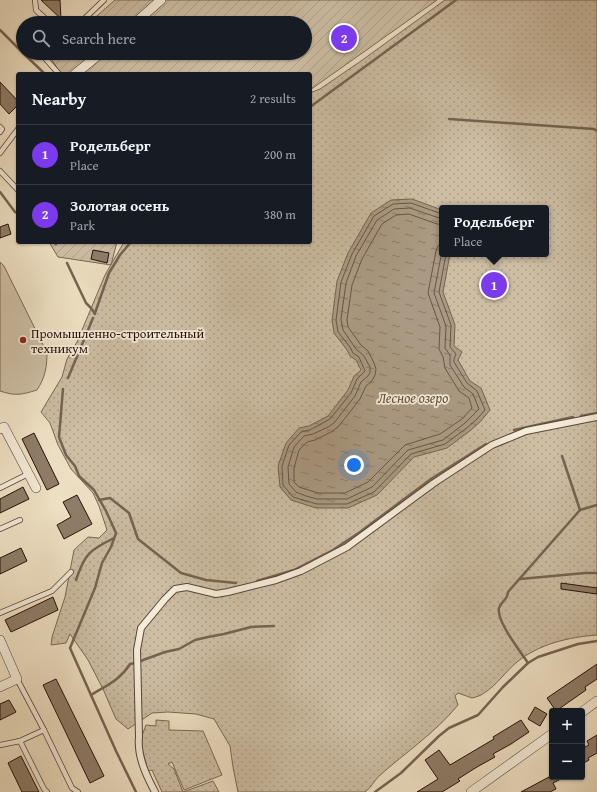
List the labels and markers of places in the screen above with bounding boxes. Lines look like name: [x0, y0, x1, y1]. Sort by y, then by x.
pin: 2: [331, 23, 357, 53]
pin: 1: [481, 270, 507, 300]
place label: Промышленно-строительный техникум: [31, 324, 204, 358]
marker: Промышленно-строительный техникум: [18, 335, 28, 345]

